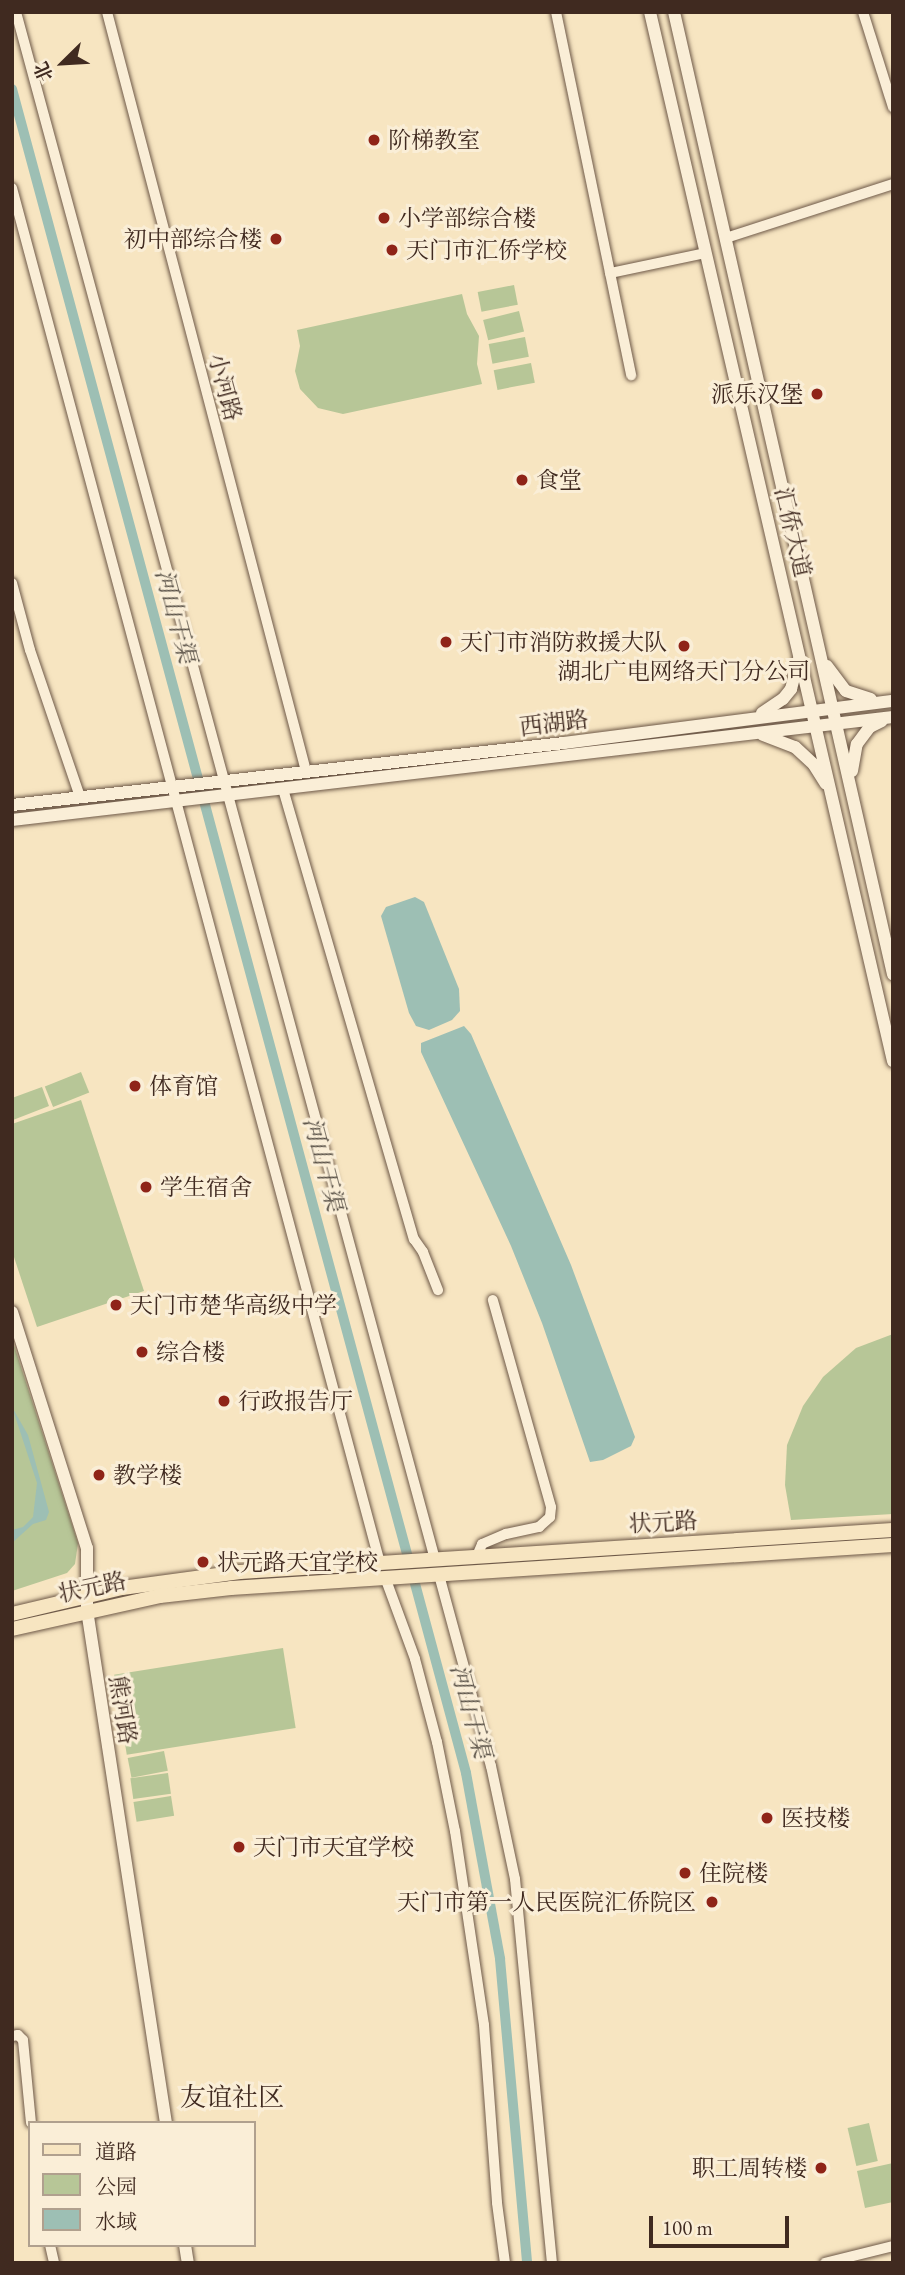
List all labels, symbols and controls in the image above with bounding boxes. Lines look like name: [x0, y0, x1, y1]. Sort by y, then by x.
north arrow: [28, 28, 98, 98]
text: 北: [28, 58, 59, 86]
place label: 阶梯教室: [388, 126, 480, 154]
marker: 阶梯教室: [366, 132, 382, 148]
place label: 小学部综合楼: [398, 204, 536, 232]
marker: 小学部综合楼: [376, 210, 392, 226]
place label: 初中部综合楼: [124, 225, 262, 253]
marker: 初中部综合楼: [268, 231, 284, 247]
place label: 天门市汇侨学校: [406, 236, 567, 264]
marker: 天门市汇侨学校: [384, 242, 400, 258]
street label: 小河路: [203, 350, 247, 424]
place label: 派乐汉堡: [711, 380, 803, 408]
marker: 派乐汉堡: [809, 386, 825, 402]
place label: 食堂: [536, 466, 582, 494]
marker: 食堂: [514, 472, 530, 488]
street label: 汇侨大道: [769, 484, 817, 580]
water label: 河山干渠: [150, 566, 202, 666]
place label: 天门市消防救援大队: [460, 628, 667, 656]
marker: 天门市消防救援大队: [438, 634, 454, 650]
marker: 湖北广电网络天门分公司: [676, 638, 692, 654]
place label: 湖北广电网络天门分公司: [558, 657, 810, 685]
street label: 西湖路: [518, 705, 590, 741]
place label: 体育馆: [149, 1072, 218, 1100]
marker: 体育馆: [127, 1078, 143, 1094]
water label: 河山干渠: [298, 1114, 350, 1214]
place label: 学生宿舍: [160, 1173, 252, 1201]
marker: 学生宿舍: [138, 1179, 154, 1195]
place label: 天门市楚华高级中学: [130, 1291, 337, 1319]
marker: 天门市楚华高级中学: [108, 1297, 124, 1313]
place label: 综合楼: [156, 1338, 225, 1366]
marker: 综合楼: [134, 1344, 150, 1360]
place label: 行政报告厅: [238, 1387, 353, 1415]
marker: 行政报告厅: [216, 1393, 232, 1409]
place label: 教学楼: [113, 1461, 182, 1489]
marker: 教学楼: [91, 1467, 107, 1483]
street label: 状元路: [628, 1506, 698, 1538]
place label: 状元路天宜学校: [217, 1548, 378, 1576]
marker: 状元路天宜学校: [195, 1554, 211, 1570]
street label: 状元路: [55, 1566, 129, 1608]
water label: 河山干渠: [445, 1661, 497, 1761]
street label: 熊河路: [104, 1674, 142, 1746]
place label: 医技楼: [781, 1804, 850, 1832]
marker: 医技楼: [759, 1810, 775, 1826]
place label: 天门市天宜学校: [253, 1833, 414, 1861]
marker: 天门市天宜学校: [231, 1839, 247, 1855]
place label: 住院楼: [699, 1859, 768, 1887]
marker: 住院楼: [677, 1865, 693, 1881]
place label: 天门市第一人民医院汇侨院区: [397, 1888, 696, 1916]
marker: 天门市第一人民医院汇侨院区: [702, 1892, 722, 1912]
district label: 友谊社区: [180, 2082, 284, 2114]
legend: [28, 2121, 256, 2247]
text: 道路: [95, 2138, 137, 2165]
place label: 职工周转楼: [692, 2154, 807, 2182]
marker: 职工周转楼: [813, 2160, 829, 2176]
text: 公园: [95, 2173, 137, 2200]
scale bar: [653, 2202, 793, 2246]
text: 水域: [95, 2208, 137, 2235]
text: 100 m: [662, 2214, 713, 2241]

